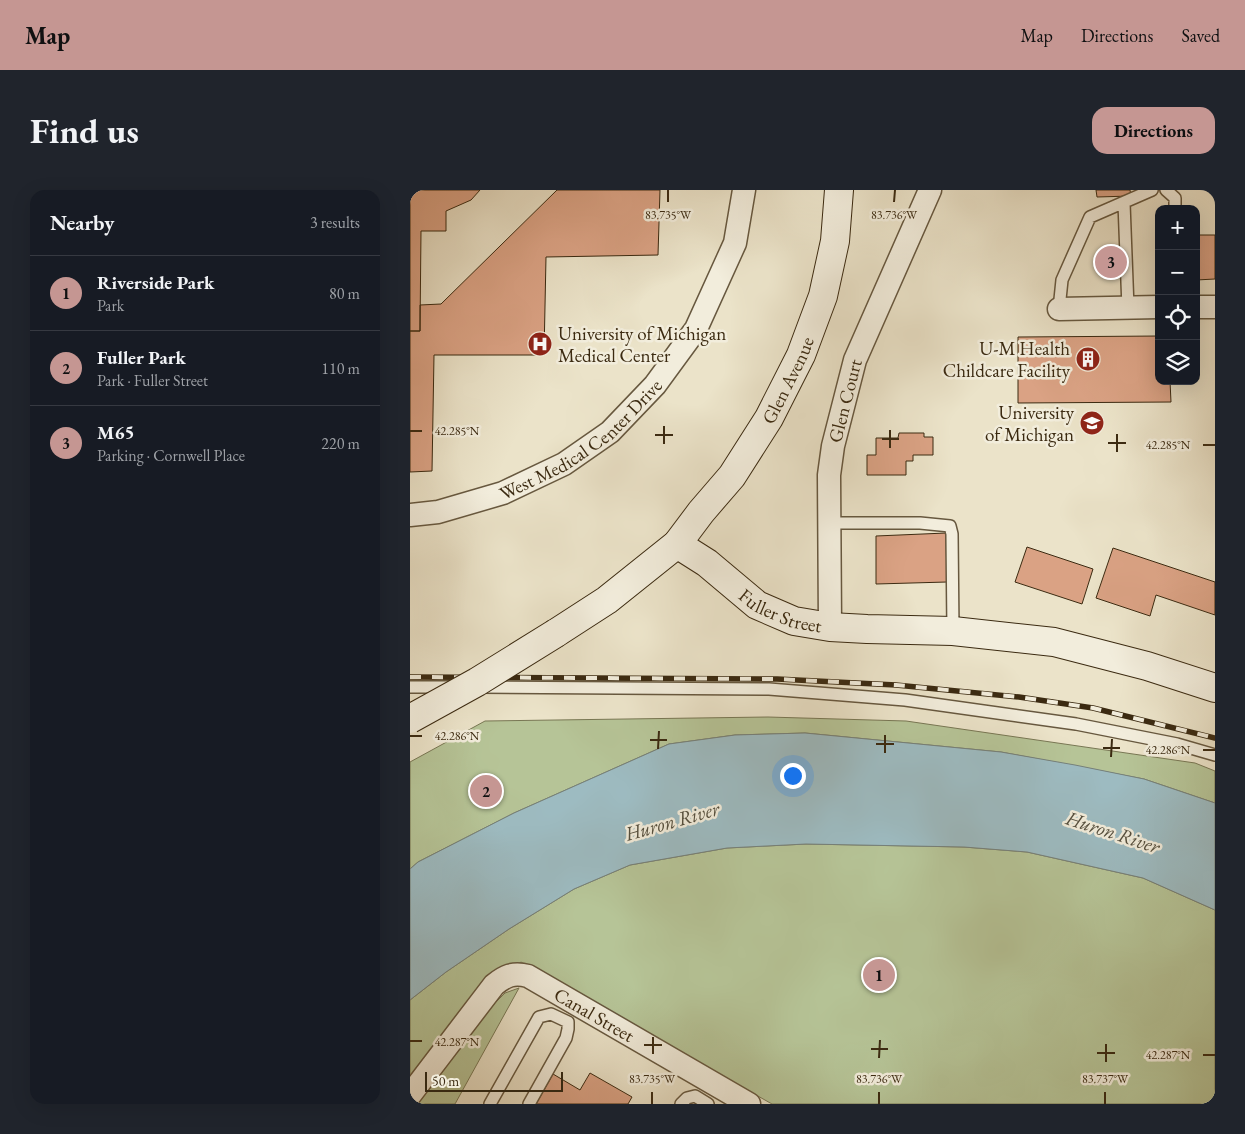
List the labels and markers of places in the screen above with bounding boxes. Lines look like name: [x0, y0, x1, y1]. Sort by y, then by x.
pin: 3: [1095, 243, 1127, 281]
place label: University of Michigan Medical Center: [558, 321, 726, 368]
hospital icon: University of Michigan Medical Center: [527, 331, 553, 357]
place label: U-M Health Childcare Facility: [943, 336, 1071, 383]
building icon: U-M Health Childcare Facility: [1075, 346, 1101, 372]
place label: University of Michigan: [985, 400, 1075, 447]
school or university icon: University of Michigan: [1079, 410, 1105, 436]
pin: 2: [470, 772, 502, 810]
pin: 1: [863, 956, 895, 994]

